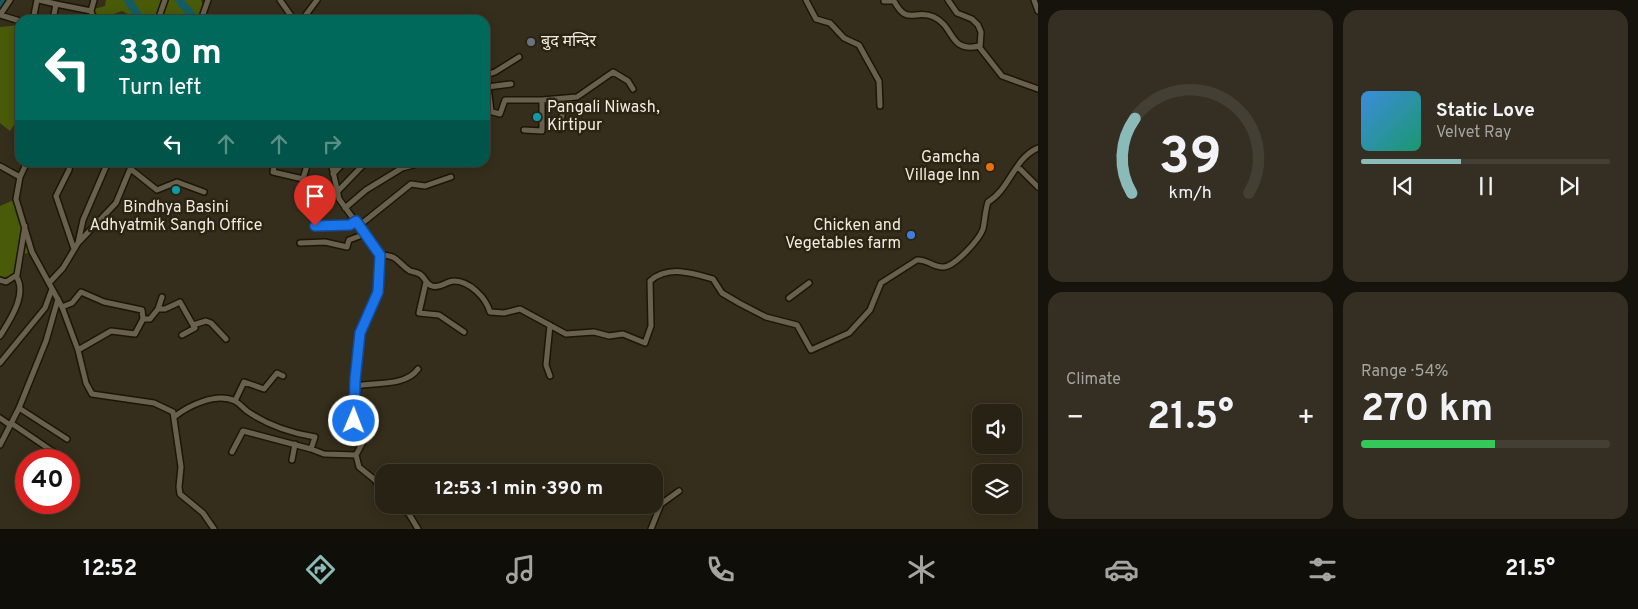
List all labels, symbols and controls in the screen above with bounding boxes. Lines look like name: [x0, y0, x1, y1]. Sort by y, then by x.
text: 330 m: [118, 32, 222, 76]
place label: बुद मन्दिर: [541, 32, 597, 52]
icon: left: [35, 35, 100, 100]
marker: बुद मन्दिर: [525, 36, 537, 48]
text: Turn left: [118, 75, 201, 102]
place label: Pangali Niwash, Kirtipur: [547, 98, 660, 136]
text: Static Love: [1436, 99, 1535, 123]
marker: Pangali Niwash, Kirtipur: [531, 111, 543, 123]
text: Velvet Ray: [1436, 123, 1511, 143]
text: 39: [1159, 126, 1222, 192]
icon: left: [159, 130, 187, 158]
icon: ahead: [212, 130, 240, 158]
icon: ahead: [265, 130, 293, 158]
icon: right: [318, 130, 346, 158]
place label: Gamcha Village Inn: [904, 148, 980, 186]
marker: Gamcha Village Inn: [984, 161, 996, 173]
icon: previous: [1389, 172, 1417, 200]
icon: pause: [1472, 172, 1500, 200]
icon: next: [1555, 172, 1583, 200]
pin: [294, 175, 336, 226]
icon: arrive: [301, 182, 329, 210]
text: km/h: [1169, 182, 1212, 205]
marker: Bindhya Basini Adhyatmik Sangh Office: [170, 184, 182, 196]
place label: Bindhya Basini Adhyatmik Sangh Office: [90, 198, 262, 236]
place label: Chicken and Vegetables farm: [785, 216, 901, 254]
marker: Chicken and Vegetables farm: [905, 229, 917, 241]
text: Range · 54%: [1361, 362, 1449, 382]
text: Climate: [1066, 370, 1121, 390]
text: 270 km: [1361, 386, 1493, 435]
position arrow: [327, 394, 379, 446]
text: 21.5°: [1147, 394, 1234, 443]
text: −: [1066, 401, 1084, 437]
text: +: [1297, 401, 1315, 437]
map controls: [972, 404, 1022, 514]
button: sound: [972, 404, 1022, 454]
speed limit sign: 40: [15, 449, 80, 514]
button: layers: [972, 464, 1022, 514]
text: 12:53 · 1 min · 390 m: [435, 477, 603, 501]
icon: directions: [303, 552, 338, 587]
icon: music: [503, 552, 538, 587]
icon: phone: [703, 552, 738, 587]
icon: climate: [904, 552, 939, 587]
icon: car: [1104, 552, 1139, 587]
icon: filters: [1305, 552, 1340, 587]
text: 12:52: [83, 556, 137, 583]
text: 21.5°: [1505, 556, 1555, 583]

